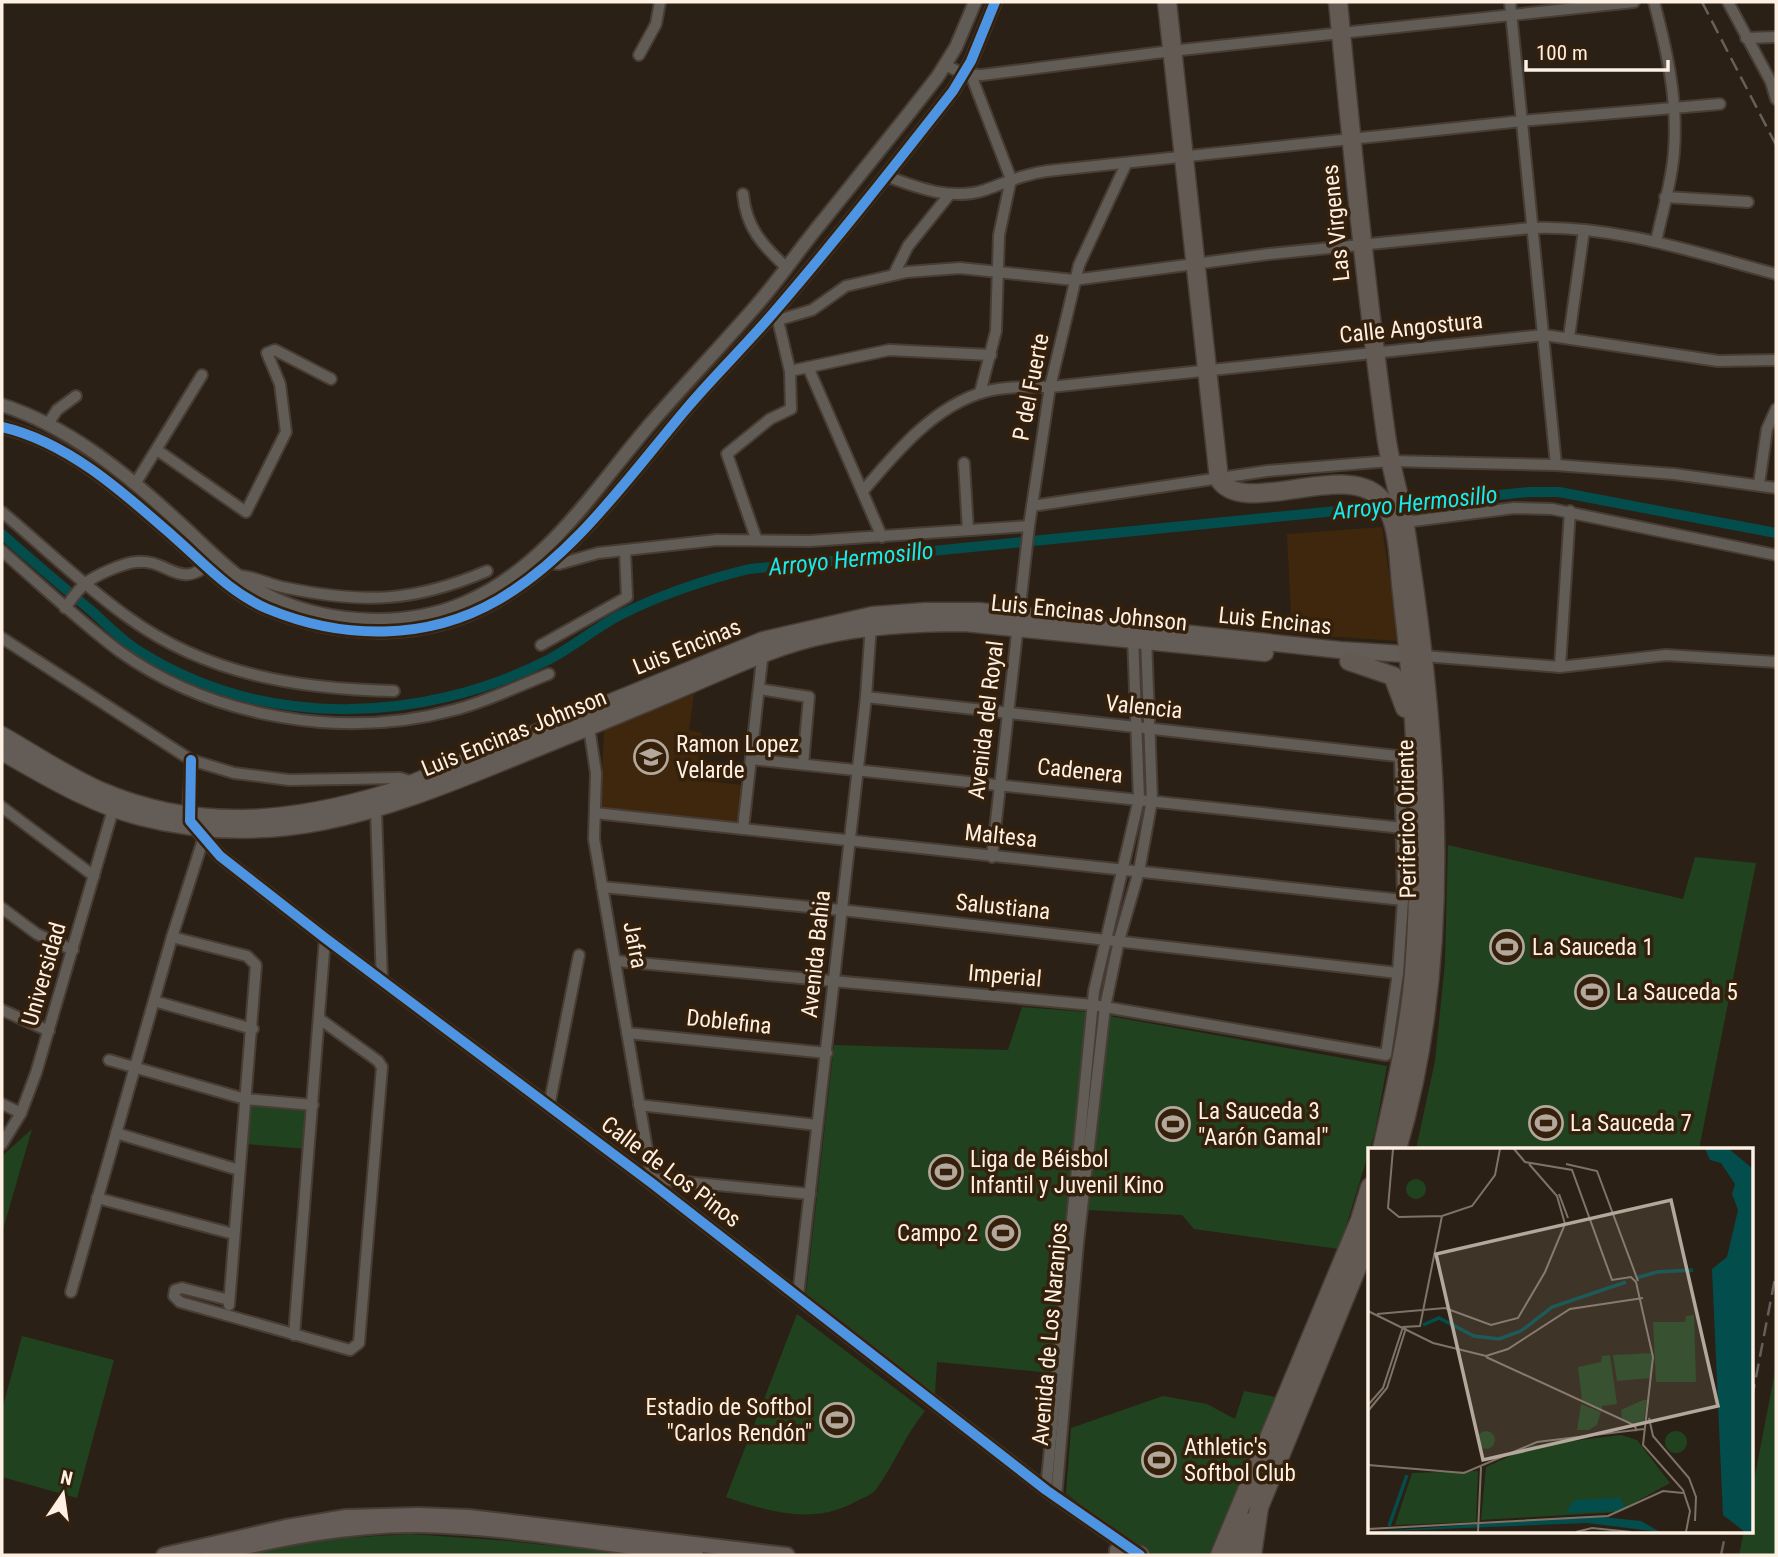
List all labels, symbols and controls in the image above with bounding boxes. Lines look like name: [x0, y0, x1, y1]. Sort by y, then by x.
scale bar: [1526, 28, 1668, 72]
text: 100 m: [1536, 41, 1588, 65]
street label: Las Virgenes: [1316, 163, 1356, 283]
street label: Calle Angostura: [1338, 307, 1484, 349]
street label: P del Fuerte: [1007, 331, 1055, 443]
water label: Arroyo Hermosillo: [1330, 480, 1499, 526]
water label: Arroyo Hermosillo: [766, 536, 935, 582]
street label: Luis Encinas Johnson: [990, 589, 1188, 637]
street label: Luis Encinas: [1217, 602, 1333, 640]
street label: Luis Encinas: [629, 613, 745, 681]
street label: Avenida del Royal: [963, 639, 1009, 801]
street label: Luis Encinas Johnson: [418, 684, 610, 782]
street label: Valencia: [1104, 690, 1184, 724]
place label: Ramon Lopez Velarde: [676, 731, 799, 784]
school or university icon: Ramon Lopez Velarde: [632, 738, 670, 776]
street label: Periferico Oriente: [1392, 739, 1422, 899]
street label: Cadenera: [1036, 753, 1124, 789]
street label: Maltesa: [963, 819, 1039, 853]
street label: Avenida Bahia: [796, 889, 836, 1019]
street label: Salustiana: [954, 889, 1052, 925]
street label: Universidad: [16, 919, 72, 1029]
street label: Jafra: [617, 919, 653, 971]
sports icon: La Sauceda 1: [1488, 928, 1526, 966]
place label: La Sauceda 1: [1532, 934, 1654, 961]
street label: Imperial: [967, 959, 1043, 993]
sports icon: La Sauceda 5: [1573, 973, 1611, 1011]
place label: La Sauceda 5: [1616, 979, 1738, 1006]
street label: Doblefina: [685, 1004, 773, 1040]
place label: La Sauceda 3 "Aarón Gamal": [1198, 1098, 1329, 1151]
sports icon: La Sauceda 7: [1527, 1104, 1565, 1142]
sports icon: La Sauceda 3 "Aarón Gamal": [1154, 1105, 1192, 1143]
place label: La Sauceda 7: [1570, 1110, 1692, 1137]
street label: Calle de Los Pinos: [596, 1111, 746, 1233]
place label: Liga de Béisbol Infantil y Juvenil Kino: [970, 1146, 1164, 1199]
inset map: [1368, 1148, 1754, 1532]
sports icon: Liga de Béisbol Infantil y Juvenil Kino: [927, 1153, 965, 1191]
sports icon: Campo 2: [984, 1214, 1022, 1252]
place label: Campo 2: [897, 1220, 978, 1247]
street label: Avenida de Los Naranjos: [1027, 1221, 1073, 1447]
place label: Estadio de Softbol "Carlos Rendón": [646, 1394, 812, 1447]
sports icon: Estadio de Softbol "Carlos Rendón": [818, 1401, 856, 1439]
place label: Athletic's Softbol Club: [1184, 1434, 1296, 1487]
sports icon: Athletic's Softbol Club: [1140, 1441, 1178, 1479]
north arrow: [28, 1459, 98, 1529]
text: N: [58, 1465, 75, 1490]

